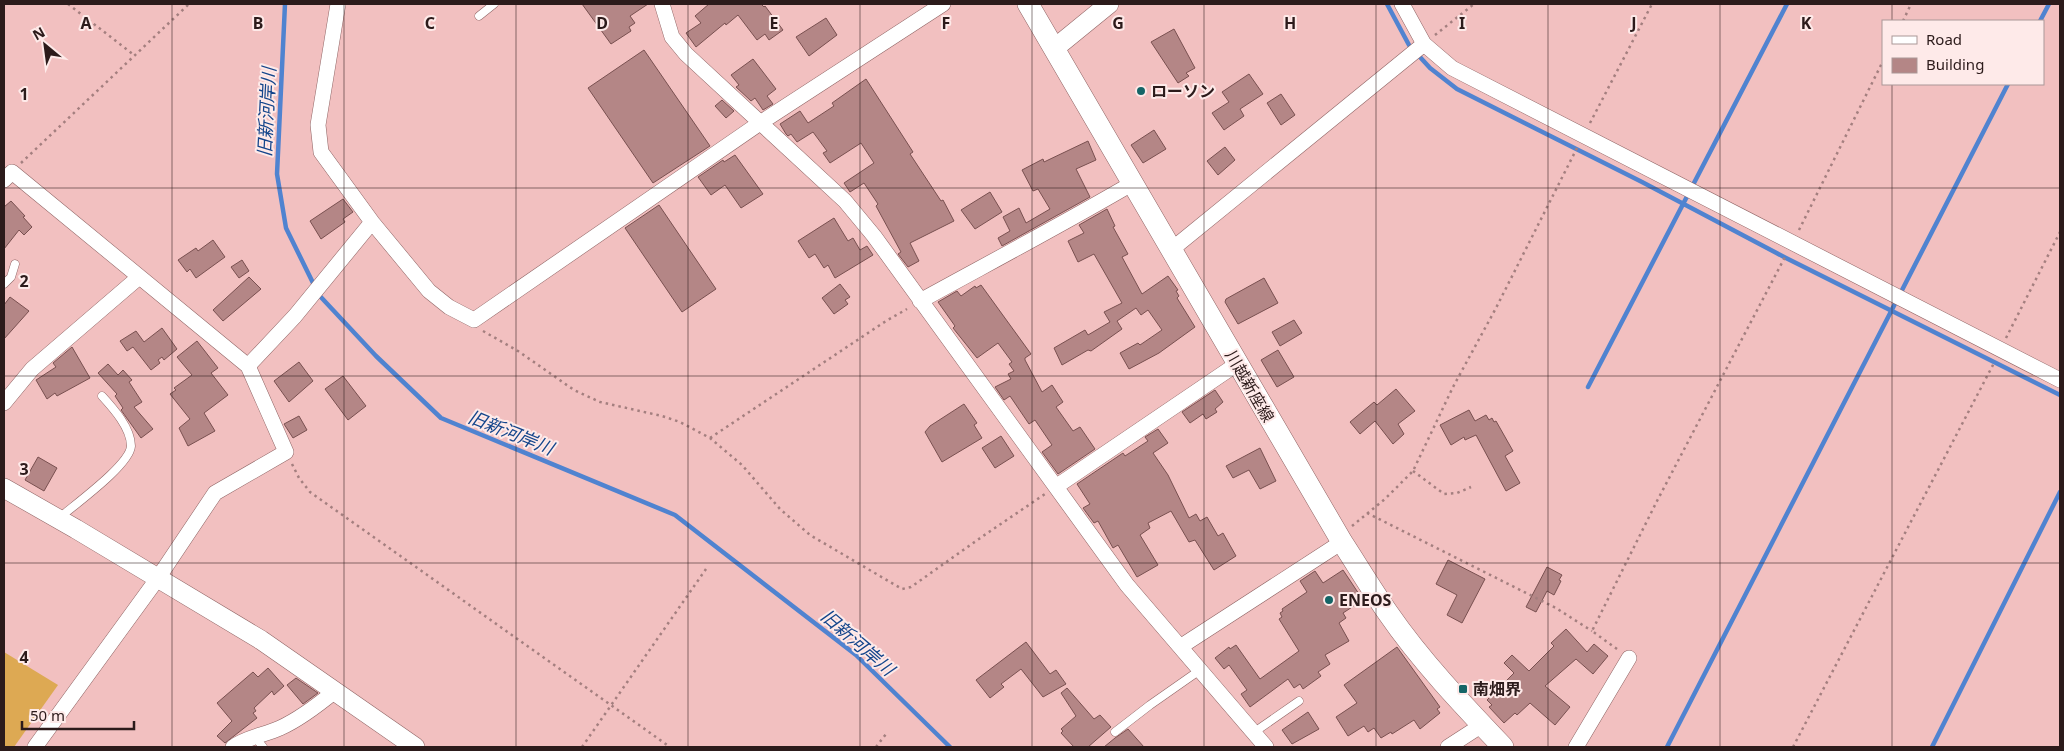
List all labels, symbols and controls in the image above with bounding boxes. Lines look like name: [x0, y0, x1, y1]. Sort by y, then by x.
text: A: [80, 12, 92, 34]
text: B: [253, 12, 263, 34]
text: C: [425, 12, 435, 34]
text: D: [596, 12, 608, 34]
text: E: [770, 12, 779, 34]
text: F: [942, 12, 950, 34]
text: G: [1112, 12, 1124, 34]
text: H: [1284, 12, 1296, 34]
text: I: [1459, 12, 1465, 34]
text: J: [1629, 12, 1637, 34]
text: K: [1801, 12, 1812, 34]
north arrow: [20, 20, 70, 70]
legend: [1882, 20, 2044, 85]
text: N: [29, 22, 48, 44]
text: Road: [1926, 29, 1962, 49]
text: Building: [1926, 54, 1984, 74]
water label: 旧新河岸川: [252, 64, 280, 158]
place label: ローソン: [1151, 80, 1215, 102]
text: 1: [19, 83, 29, 105]
marker: ローソン: [1135, 85, 1147, 97]
text: 2: [19, 270, 29, 292]
street label: 川越新座線: [1220, 346, 1280, 426]
water label: 旧新河岸川: [465, 404, 559, 461]
text: 3: [19, 458, 29, 480]
place label: ENEOS: [1339, 589, 1392, 611]
marker: ENEOS: [1323, 594, 1335, 606]
water label: 旧新河岸川: [816, 603, 901, 682]
text: 4: [19, 646, 29, 668]
place label: 南畑界: [1473, 678, 1521, 700]
marker: 南畑界: [1457, 683, 1469, 695]
scale bar: [22, 698, 135, 730]
text: 50 m: [30, 705, 65, 725]

